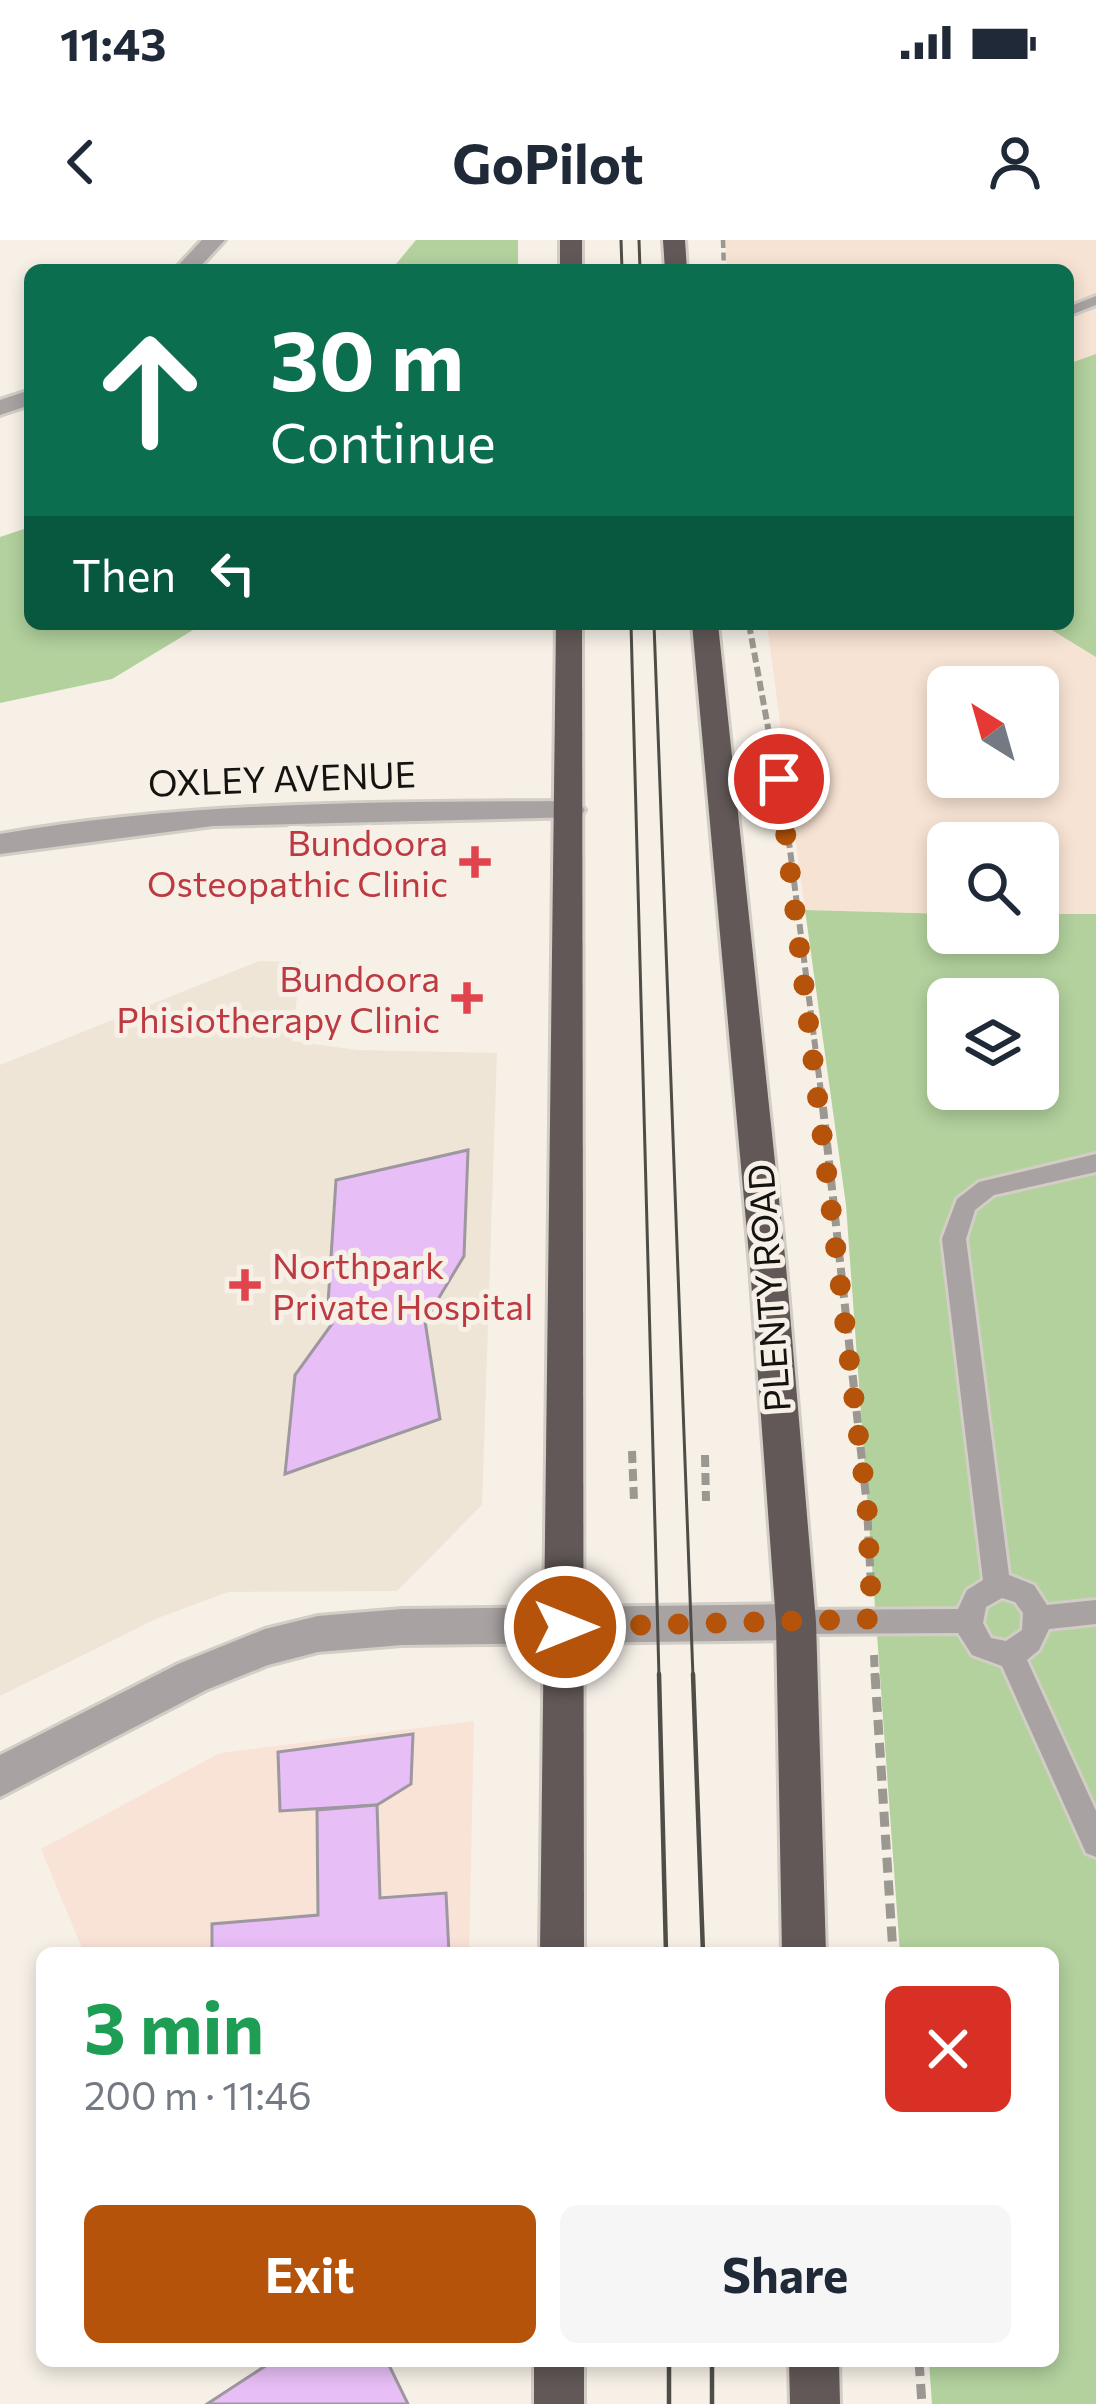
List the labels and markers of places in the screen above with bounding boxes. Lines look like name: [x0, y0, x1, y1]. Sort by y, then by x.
pin: [728, 728, 830, 830]
place label: Bundoora Osteopathic Clinic: [147, 819, 448, 904]
marker: Bundoora Osteopathic Clinic: [459, 846, 491, 878]
place label: Bundoora Phisiotherapy Clinic: [116, 955, 440, 1040]
marker: Bundoora Phisiotherapy Clinic: [451, 982, 483, 1014]
place label: Northpark Private Hospital: [272, 1242, 533, 1327]
marker: Northpark Private Hospital: [229, 1269, 261, 1301]

